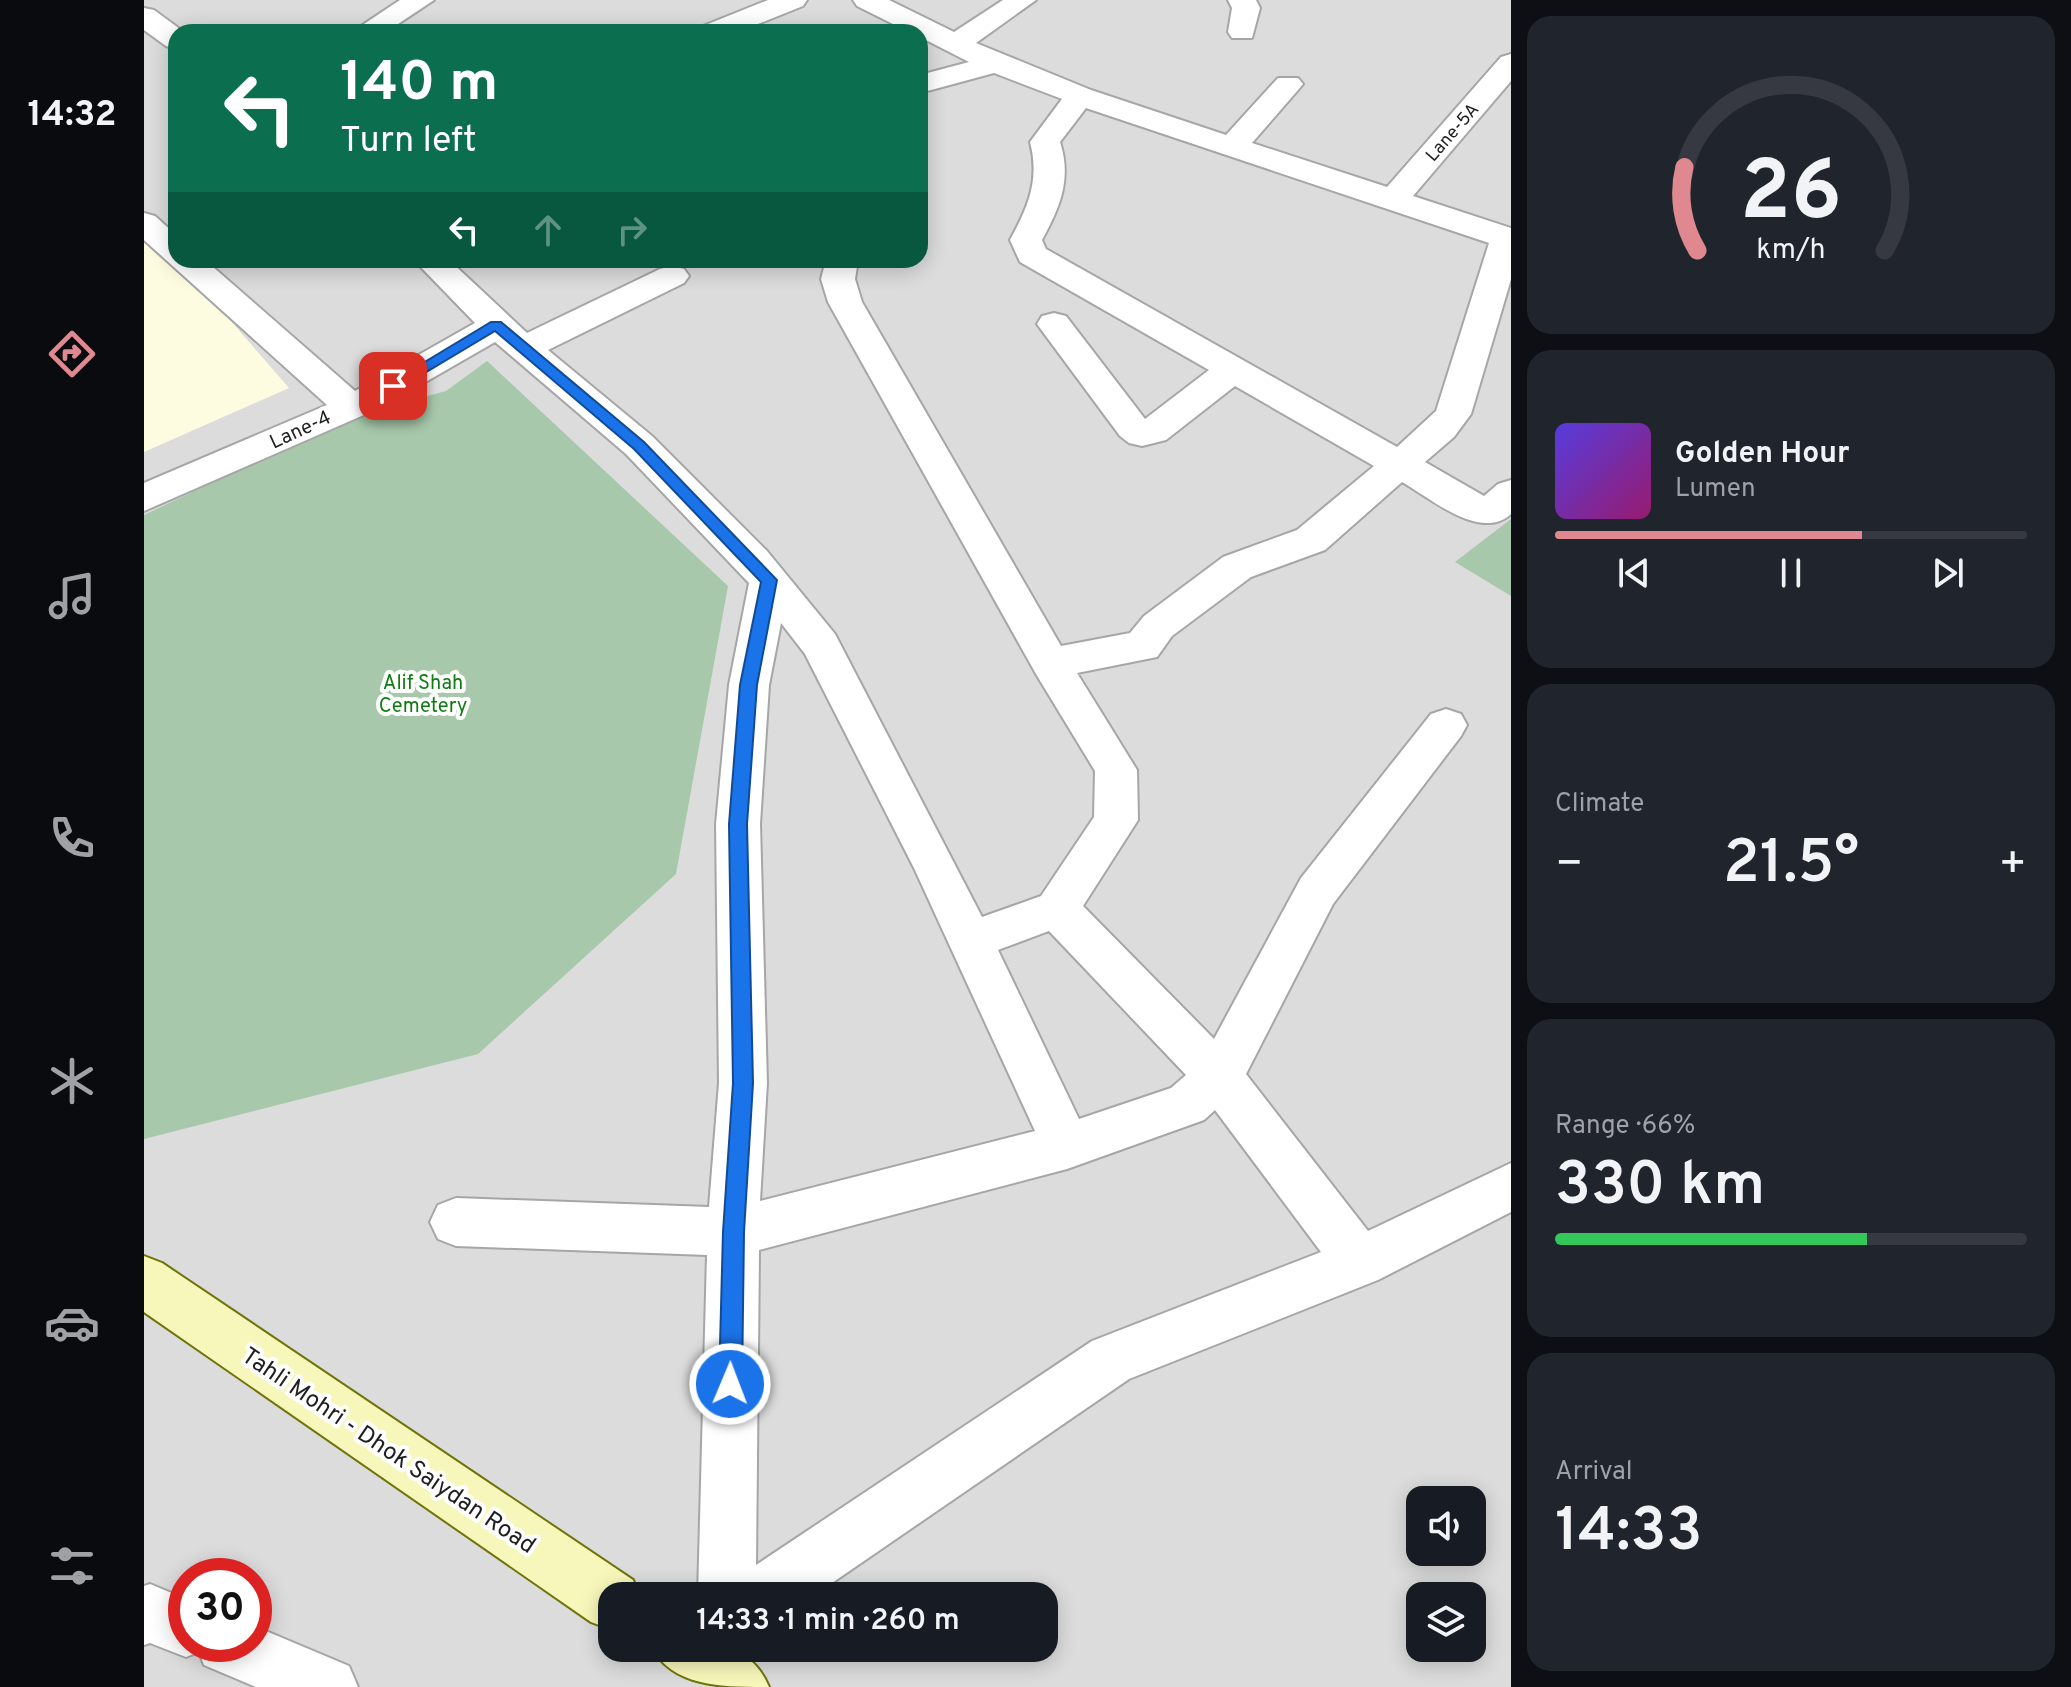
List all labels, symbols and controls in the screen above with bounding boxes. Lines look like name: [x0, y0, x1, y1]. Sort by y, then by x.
text: 140 m: [340, 50, 498, 120]
icon: left: [208, 56, 312, 160]
text: 14:32: [27, 93, 117, 139]
street label: Lane-5A: [1421, 99, 1485, 167]
text: Turn left: [340, 119, 477, 165]
text: 26: [1740, 144, 1842, 249]
icon: left: [442, 208, 486, 252]
icon: ahead: [526, 208, 570, 252]
icon: right: [610, 208, 654, 252]
text: km/h: [1756, 233, 1826, 269]
icon: directions: [44, 326, 100, 382]
pin: [359, 352, 427, 420]
icon: arrive: [371, 364, 415, 408]
street label: Lane-4: [266, 405, 336, 456]
text: Golden Hour: [1675, 436, 1849, 473]
text: Lumen: [1675, 473, 1756, 506]
icon: previous: [1612, 551, 1656, 595]
icon: pause: [1769, 551, 1813, 595]
icon: next: [1926, 551, 1970, 595]
icon: music: [44, 568, 100, 624]
park label: Alif Shah Cemetery: [379, 671, 467, 720]
text: Climate: [1555, 788, 1644, 821]
icon: phone: [44, 810, 100, 866]
text: 21.5°: [1723, 828, 1859, 904]
text: −: [1555, 838, 1583, 894]
text: +: [1999, 838, 2027, 894]
icon: climate: [44, 1053, 100, 1109]
text: Range · 66%: [1555, 1110, 1695, 1143]
text: 330 km: [1555, 1150, 1765, 1226]
icon: car: [44, 1295, 100, 1351]
street label: Tahli Mohri - Dhok Saiydan Road: [235, 1342, 541, 1561]
position arrow: [688, 1342, 772, 1426]
text: Arrival: [1555, 1456, 1633, 1489]
map controls: [1406, 1486, 1486, 1662]
button: sound: [1406, 1486, 1486, 1566]
text: 14:33: [1555, 1496, 1703, 1572]
icon: filters: [44, 1538, 100, 1594]
speed limit sign: 30: [168, 1558, 272, 1662]
button: layers: [1406, 1582, 1486, 1662]
text: 14:33 · 1 min · 260 m: [696, 1603, 960, 1640]

